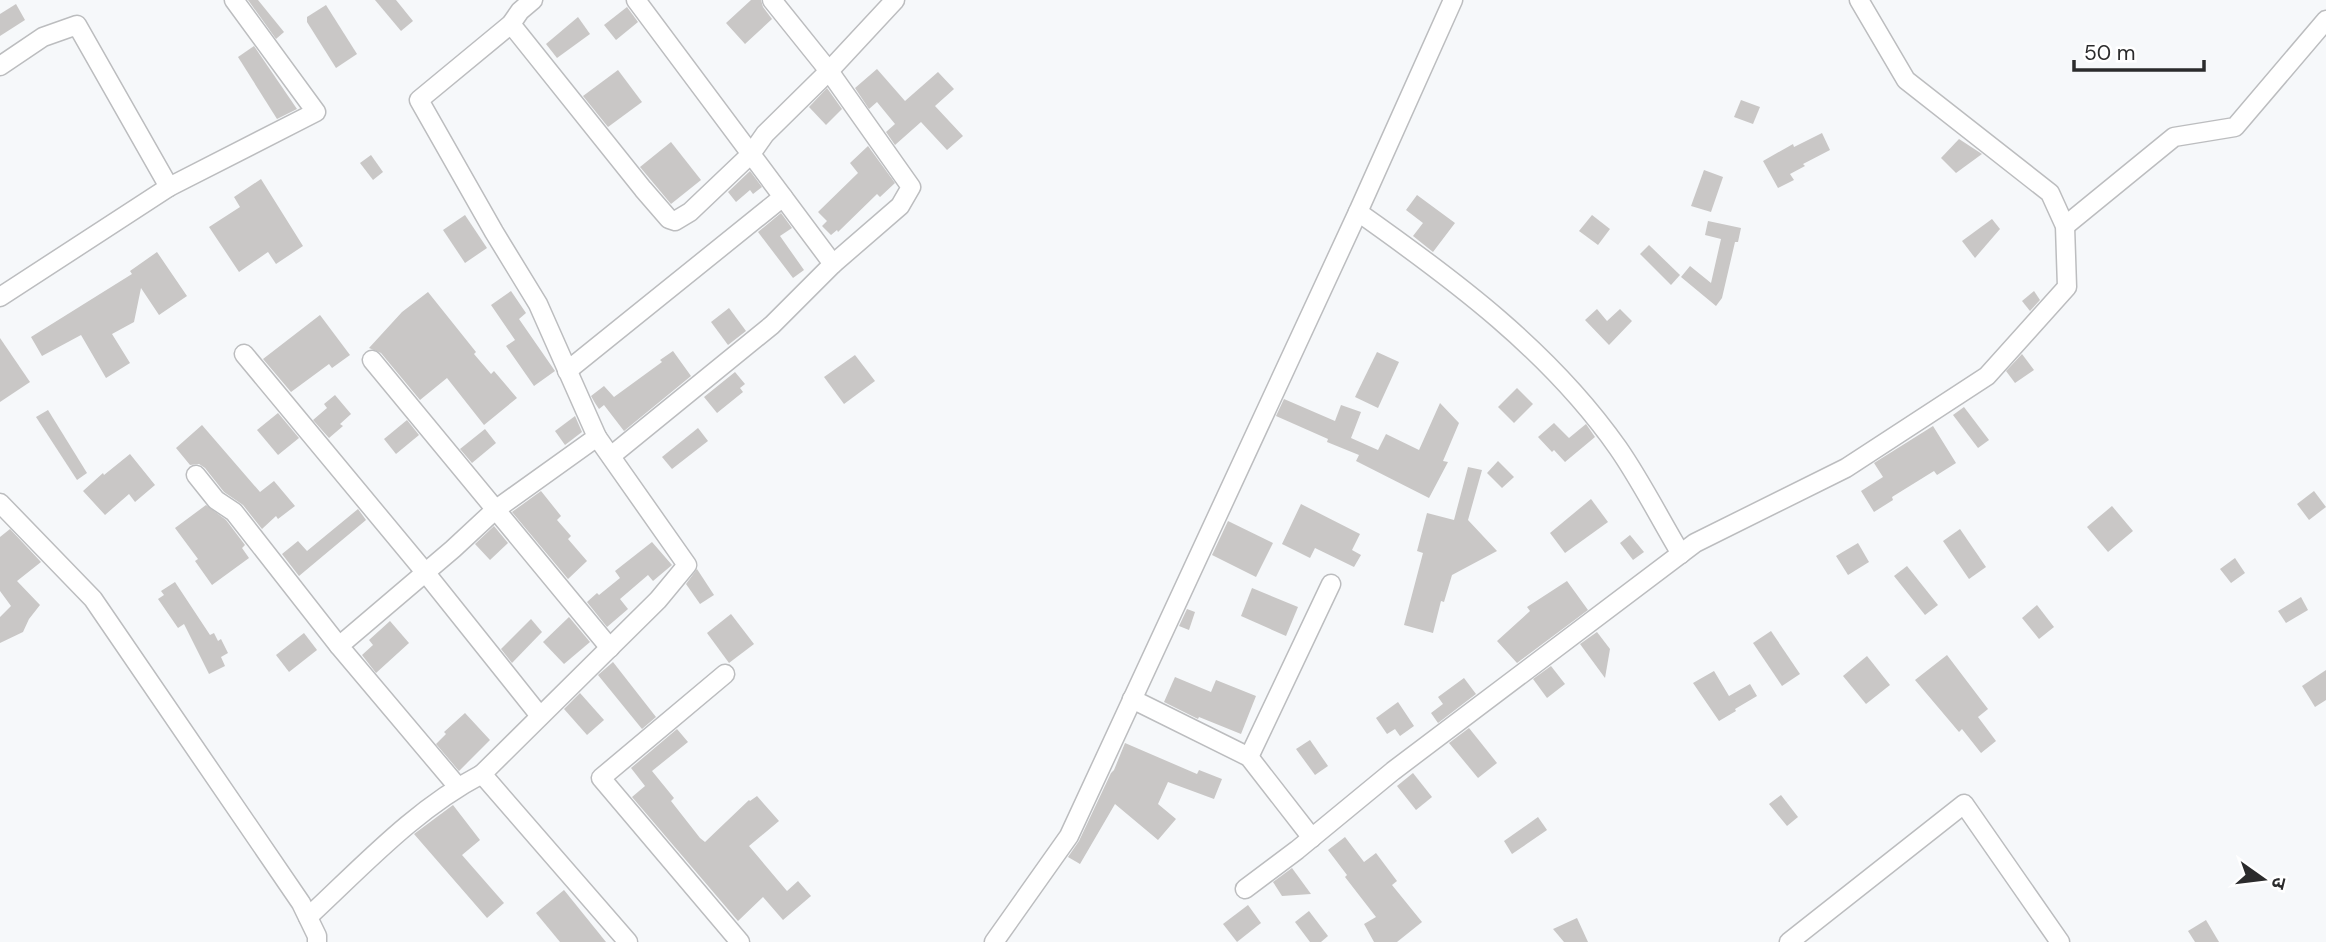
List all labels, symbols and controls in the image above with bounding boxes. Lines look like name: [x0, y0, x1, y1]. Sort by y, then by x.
scale bar: [2074, 28, 2204, 72]
text: 50 m: [2084, 39, 2135, 67]
north arrow: [2228, 844, 2298, 914]
text: उ: [2265, 875, 2292, 892]

